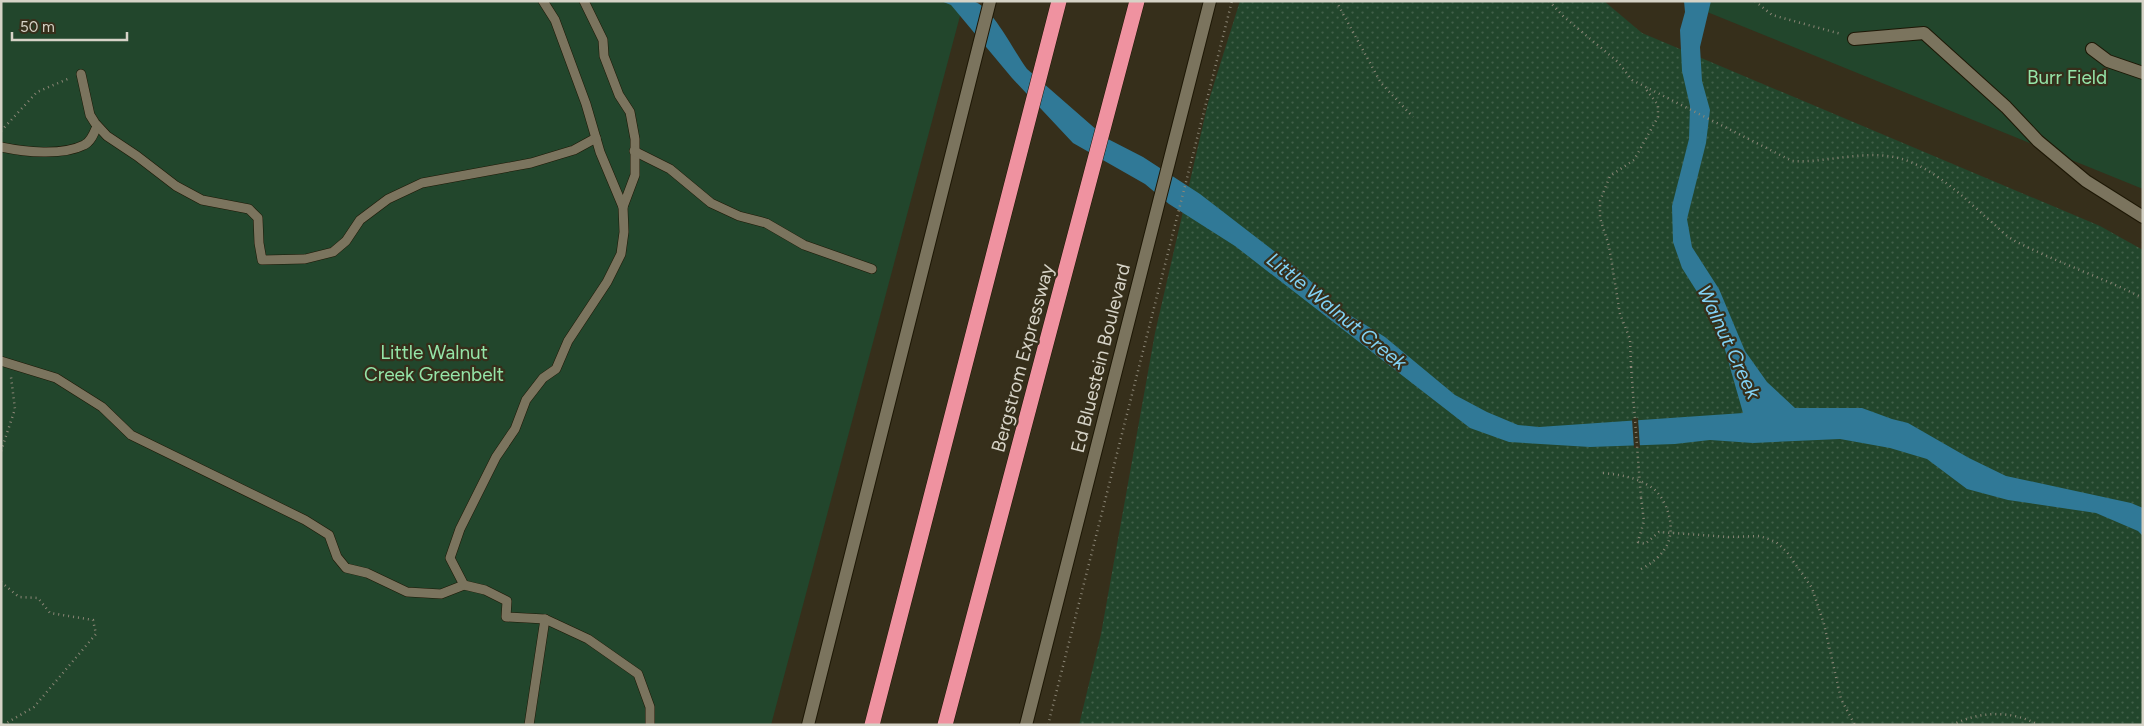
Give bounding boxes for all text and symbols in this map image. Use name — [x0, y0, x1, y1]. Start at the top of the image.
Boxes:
scale bar — [12, 10, 128, 42]
text: 50 m — [20, 18, 55, 36]
park label: Burr Field — [2027, 66, 2107, 89]
water label: Little Walnut Creek — [1262, 247, 1413, 376]
street label: Bergstrom Expressway — [986, 261, 1059, 455]
street label: Ed Bluestein Boulevard — [1066, 261, 1135, 455]
water label: Walnut Creek — [1692, 281, 1766, 404]
park label: Little Walnut Creek Greenbelt — [364, 341, 504, 386]

